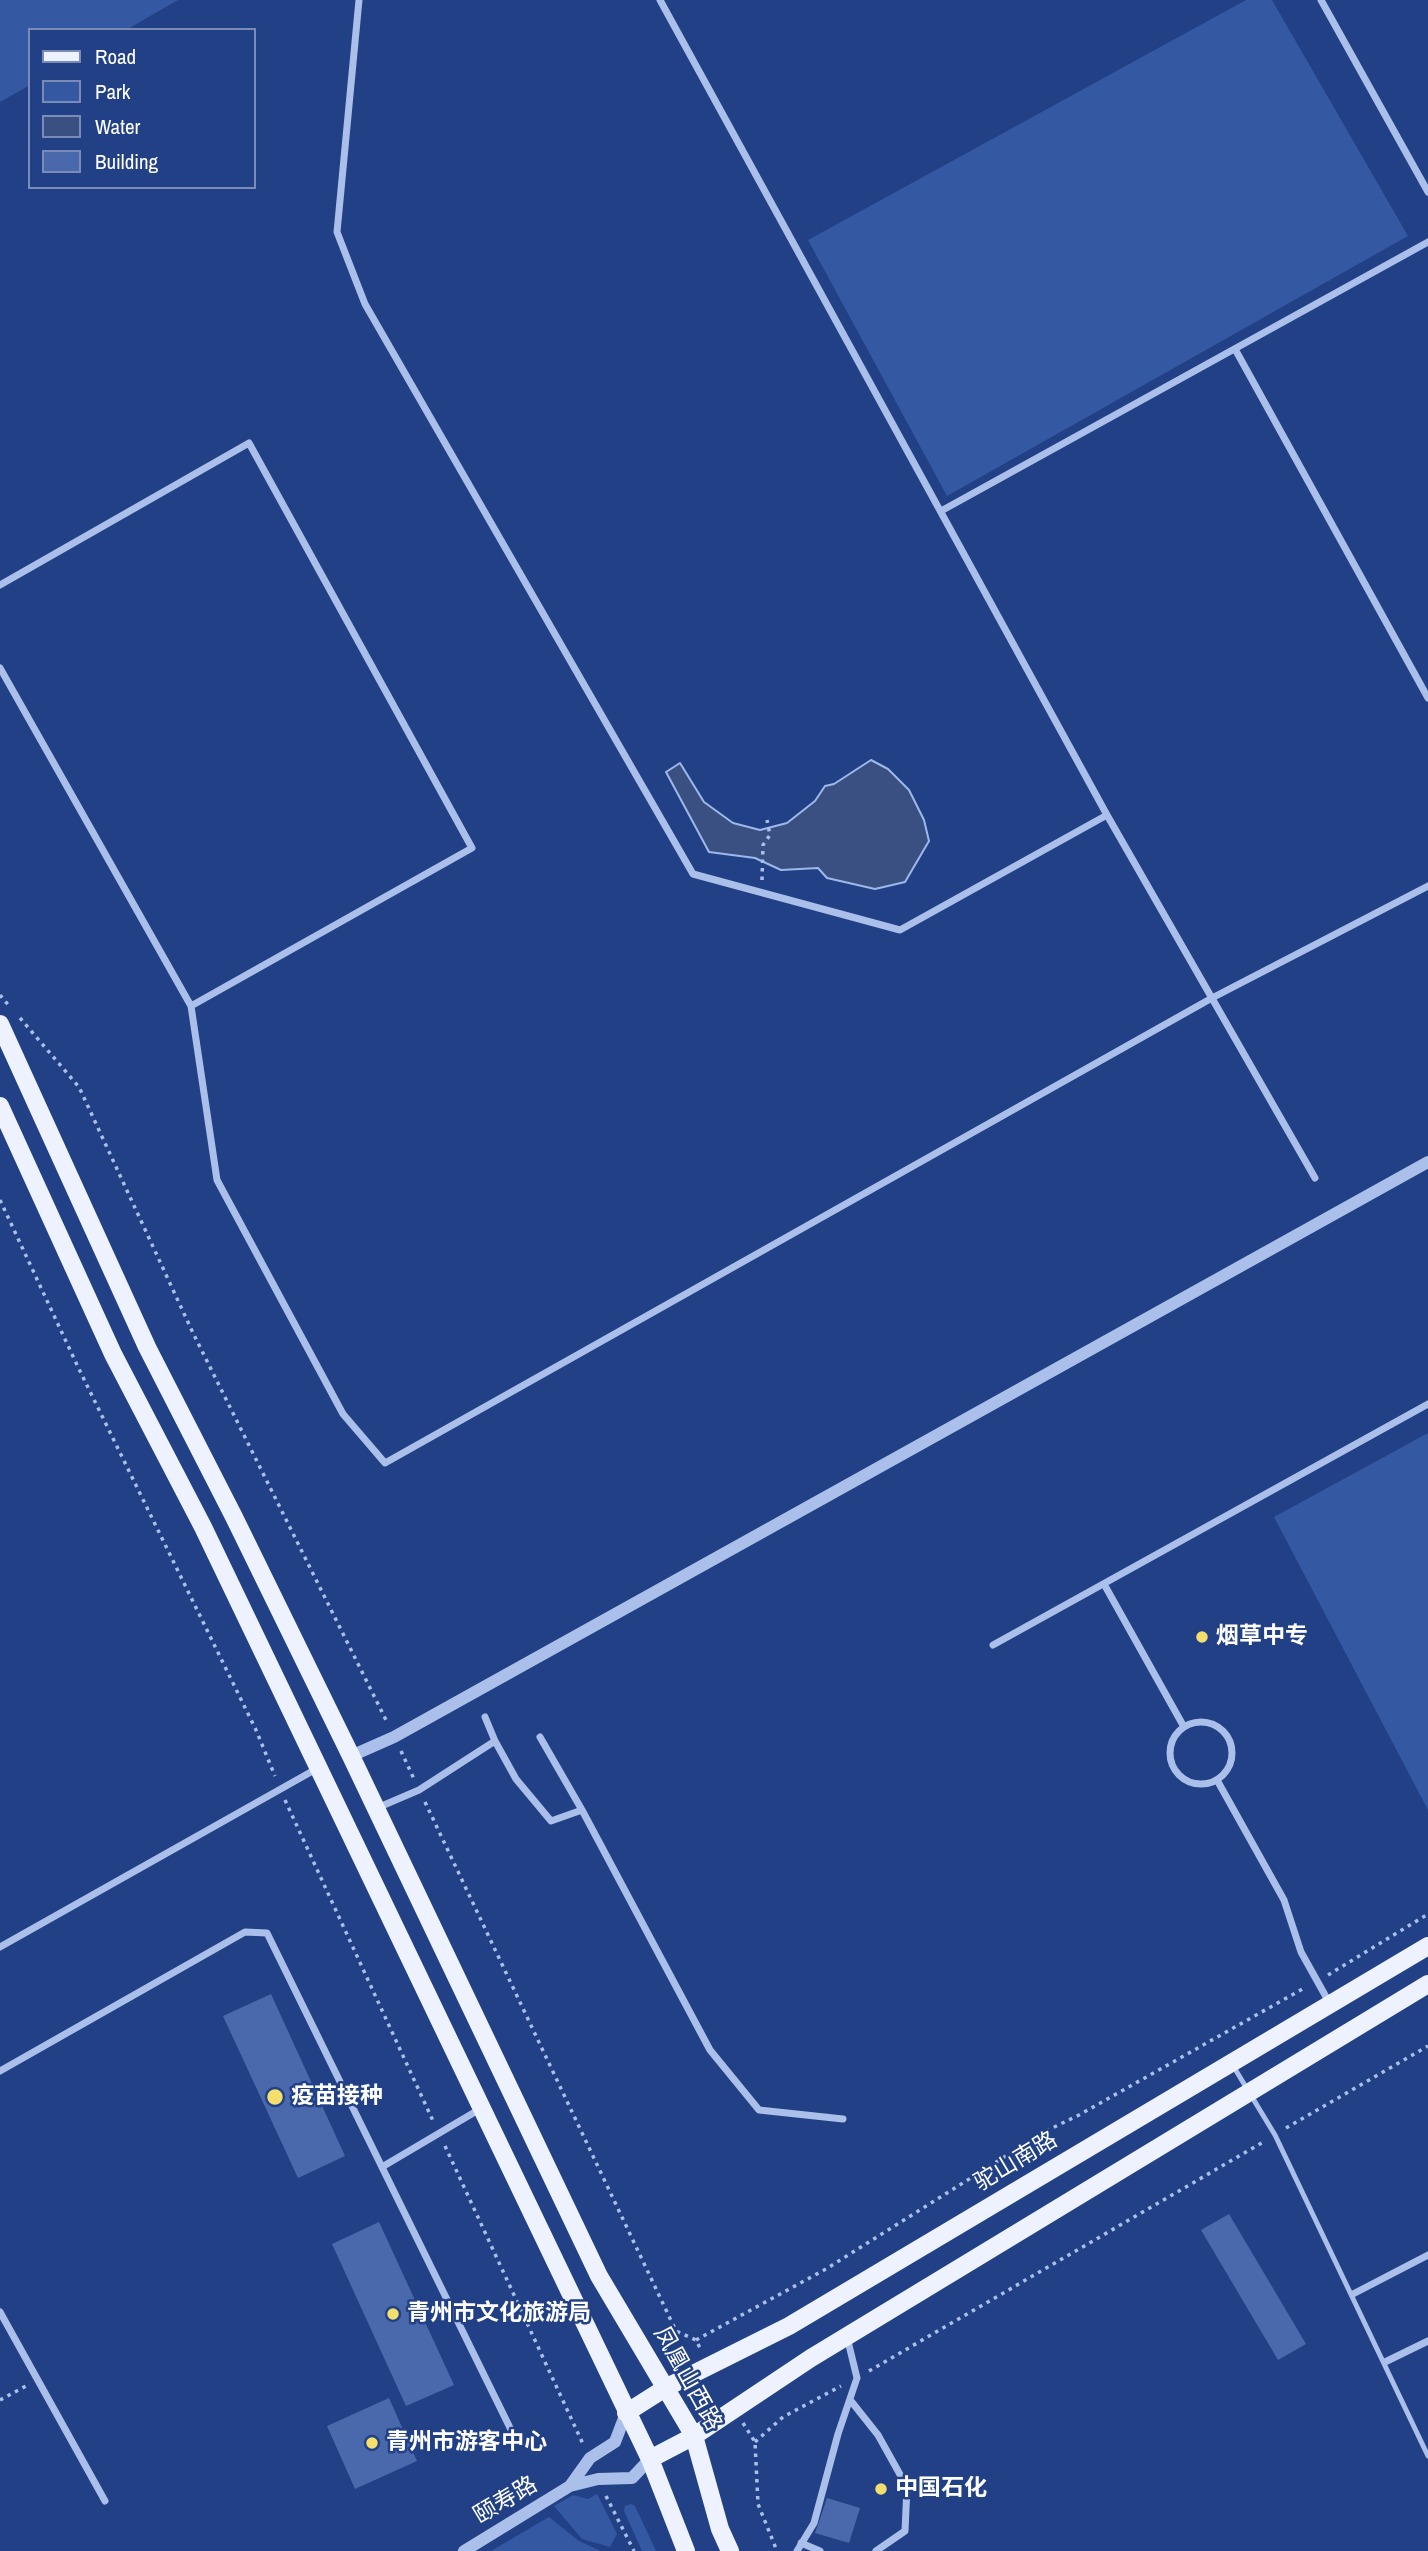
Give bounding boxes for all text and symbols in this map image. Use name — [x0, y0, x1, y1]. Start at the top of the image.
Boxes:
legend — [28, 28, 256, 189]
text: Road — [95, 42, 136, 71]
text: Park — [95, 77, 130, 106]
text: Water — [95, 112, 140, 141]
text: Building — [95, 147, 158, 176]
place label: 烟草中专 — [1216, 1623, 1308, 1651]
marker: 烟草中专 — [1194, 1629, 1210, 1645]
place label: 疫苗接种 — [291, 2083, 383, 2111]
marker: 疫苗接种 — [265, 2087, 285, 2107]
street label: 驼山南路 — [969, 2126, 1063, 2198]
place label: 青州市文化旅游局 — [407, 2300, 591, 2328]
marker: 青州市文化旅游局 — [385, 2306, 401, 2322]
street label: 凤凰山西路 — [647, 2322, 727, 2436]
place label: 青州市游客中心 — [386, 2429, 547, 2457]
marker: 青州市游客中心 — [364, 2435, 380, 2451]
street label: 颐寿路 — [469, 2471, 543, 2531]
place label: 中国石化 — [895, 2475, 987, 2503]
marker: 中国石化 — [873, 2481, 889, 2497]

